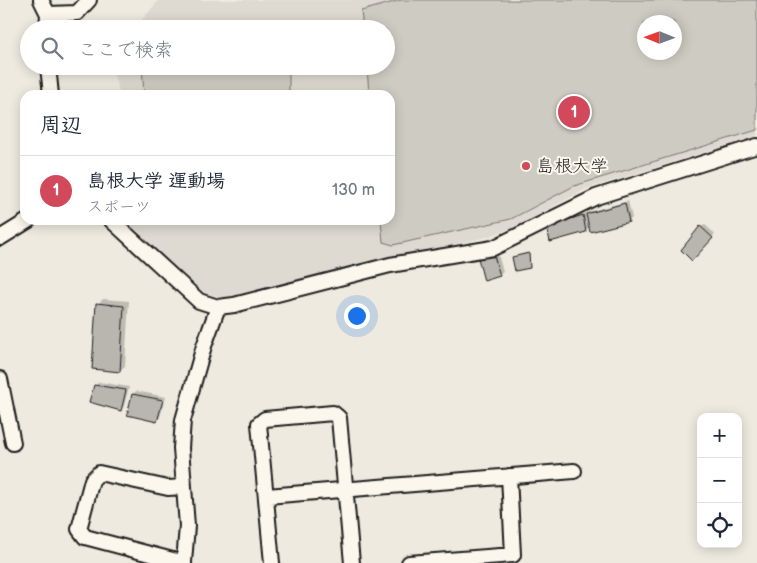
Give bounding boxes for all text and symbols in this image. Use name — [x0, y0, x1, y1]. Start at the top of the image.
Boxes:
north arrow — [637, 15, 682, 60]
search box — [20, 20, 395, 75]
icon: search — [38, 34, 66, 62]
text: ここで検索 — [78, 39, 173, 62]
pin: 1 — [558, 93, 590, 131]
text: 周辺 — [40, 113, 82, 138]
place label: 島根大学 — [536, 156, 608, 177]
marker: 島根大学 — [520, 160, 532, 172]
text: 島根大学 運動場 — [87, 170, 225, 193]
text: 1 — [53, 181, 59, 200]
text: 130 m — [332, 181, 375, 200]
text: スポーツ — [87, 198, 151, 217]
your location — [344, 303, 370, 329]
map controls — [697, 413, 742, 548]
button: + — [697, 413, 742, 458]
button: − — [697, 458, 742, 503]
button: locate — [697, 503, 742, 548]

